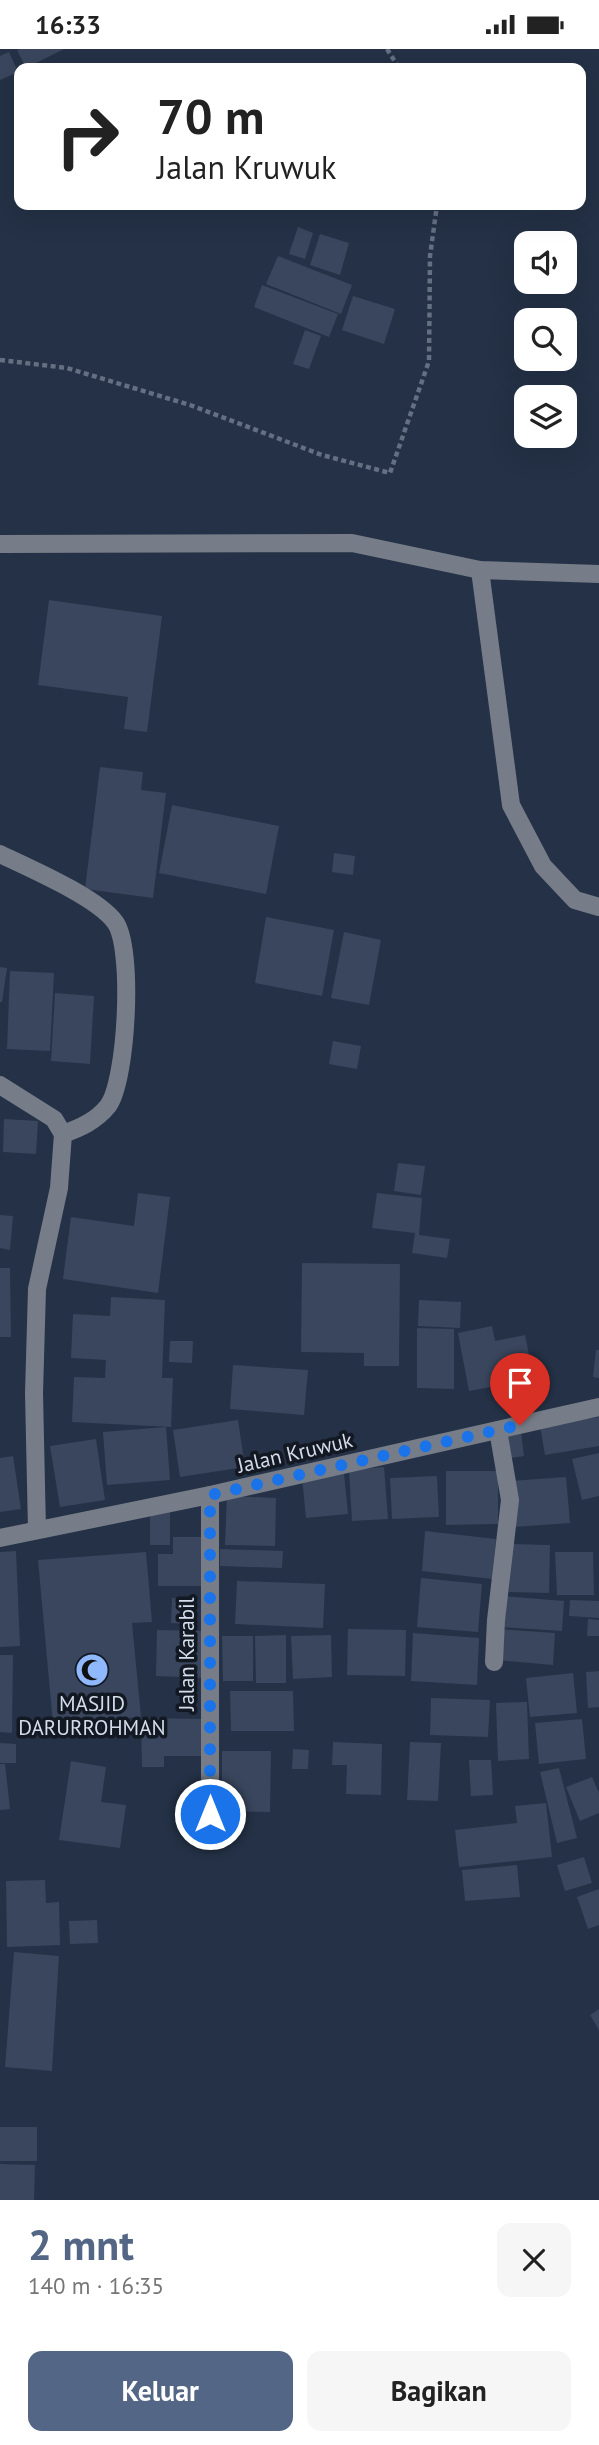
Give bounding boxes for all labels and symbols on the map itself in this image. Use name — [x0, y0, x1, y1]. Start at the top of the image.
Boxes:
pin — [490, 1353, 550, 1425]
street label: Jalan Kruwuk — [234, 1426, 355, 1479]
street label: Jalan Karabil — [173, 1597, 200, 1712]
mosque icon: MASJID DARURROHMAN — [73, 1651, 111, 1689]
place label: MASJID DARURROHMAN — [18, 1690, 166, 1741]
position arrow — [173, 1777, 247, 1851]

